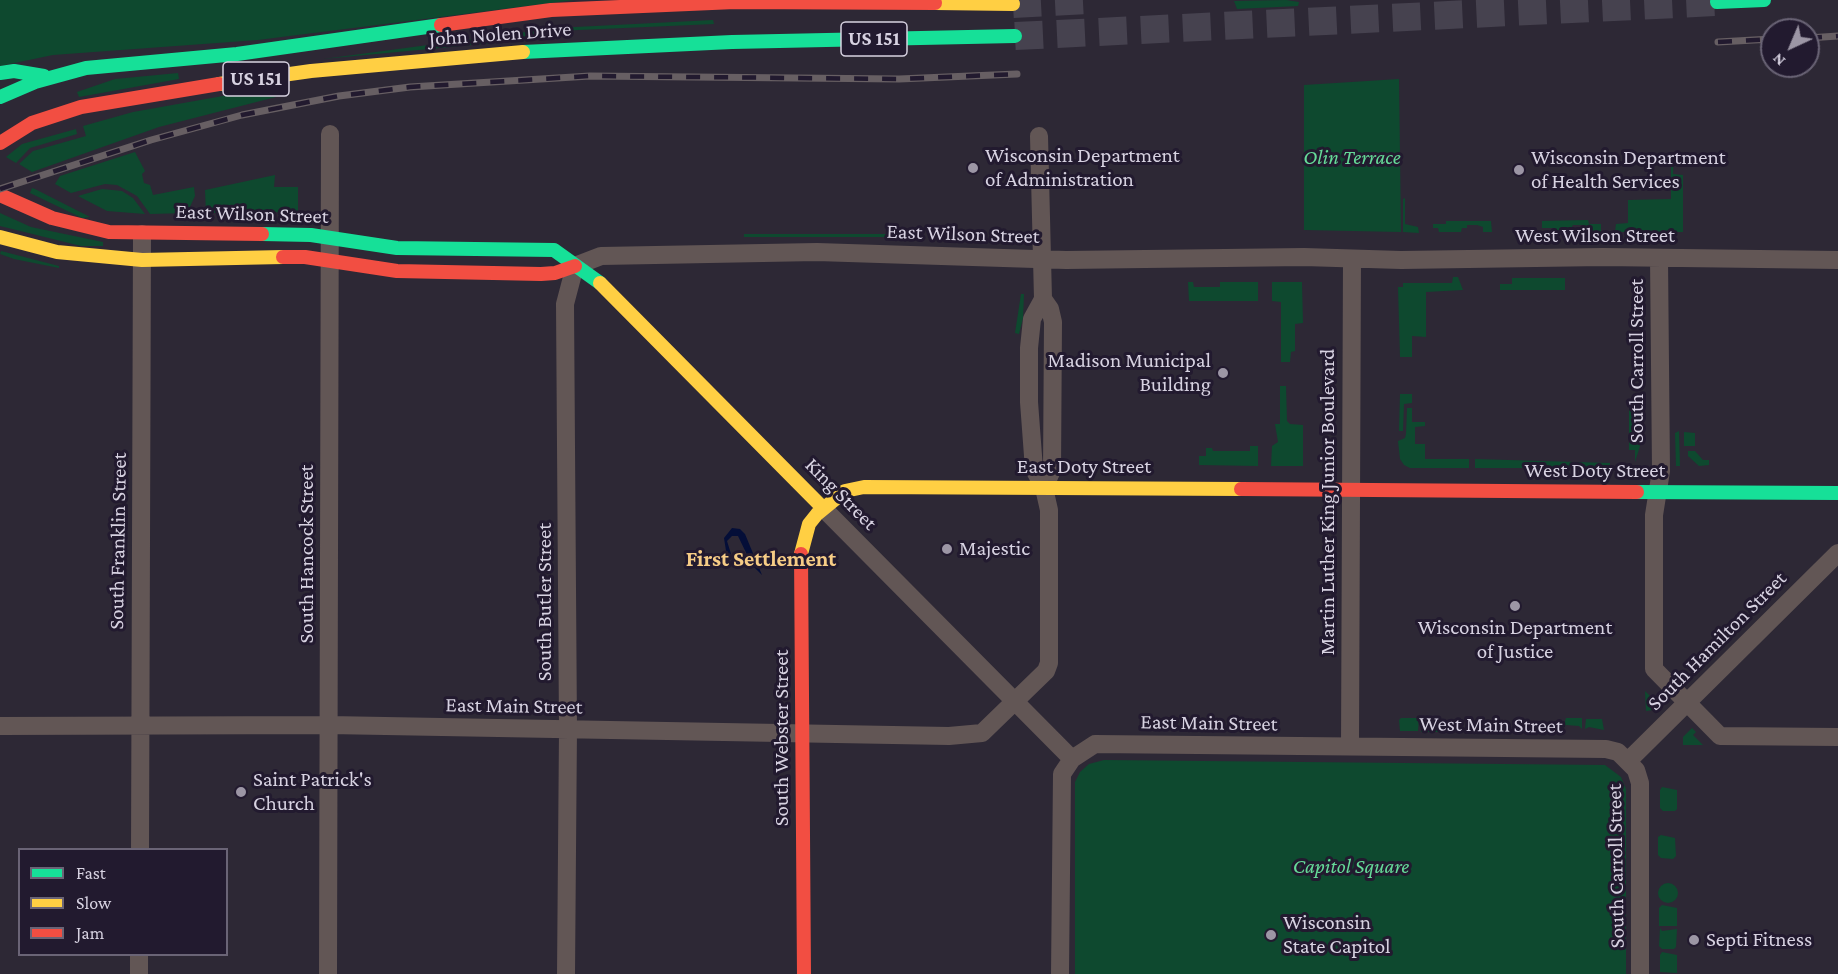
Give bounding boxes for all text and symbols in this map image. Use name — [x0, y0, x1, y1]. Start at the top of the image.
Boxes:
street label: John Nolen Drive — [428, 16, 572, 52]
north arrow — [1760, 18, 1820, 78]
road number: US 151 — [841, 22, 907, 56]
text: N — [1769, 50, 1788, 70]
road number: US 151 — [223, 62, 289, 96]
place label: Wisconsin Department of Administration — [985, 143, 1180, 193]
park label: Olin Terrace — [1303, 145, 1401, 171]
place label: Wisconsin Department of Health Services — [1531, 145, 1726, 195]
marker: Wisconsin Department of Administration — [966, 161, 980, 175]
marker: Wisconsin Department of Health Services — [1512, 163, 1526, 177]
street label: East Wilson Street — [175, 199, 329, 229]
street label: East Wilson Street — [886, 219, 1040, 249]
street label: West Wilson Street — [1515, 223, 1675, 249]
street label: South Carroll Street — [1624, 279, 1650, 443]
place label: Madison Municipal Building — [1048, 348, 1211, 398]
street label: Martin Luther King Junior Boulevard — [1315, 349, 1341, 655]
marker: Madison Municipal Building — [1216, 366, 1230, 380]
street label: South Franklin Street — [104, 452, 132, 630]
street label: King Street — [800, 453, 882, 535]
street label: East Doty Street — [1017, 454, 1151, 480]
street label: West Doty Street — [1525, 458, 1665, 484]
street label: South Hancock Street — [294, 464, 320, 644]
street label: South Butler Street — [532, 523, 558, 681]
place label: Majestic — [959, 536, 1030, 562]
marker: Majestic — [940, 542, 954, 556]
district label: First Settlement — [686, 546, 836, 572]
street label: South Hamilton Street — [1642, 566, 1792, 716]
marker: Wisconsin Department of Justice — [1508, 599, 1522, 613]
place label: Wisconsin Department of Justice — [1418, 615, 1612, 665]
street label: South Webster Street — [769, 650, 795, 826]
street label: East Main Street — [445, 692, 583, 720]
street label: East Main Street — [1140, 709, 1278, 737]
street label: West Main Street — [1419, 711, 1563, 739]
place label: Saint Patrick's Church — [253, 767, 372, 817]
street label: South Carroll Street — [1602, 783, 1630, 949]
marker: Saint Patrick's Church — [234, 785, 248, 799]
legend — [18, 848, 228, 956]
park label: Capitol Square — [1293, 854, 1409, 880]
text: Fast — [76, 863, 106, 883]
text: Slow — [76, 893, 111, 913]
place label: Wisconsin State Capitol — [1283, 910, 1391, 960]
text: Jam — [76, 923, 104, 943]
place label: Septi Fitness — [1706, 927, 1812, 953]
marker: Wisconsin State Capitol — [1264, 928, 1278, 942]
marker: Septi Fitness — [1687, 933, 1701, 947]

